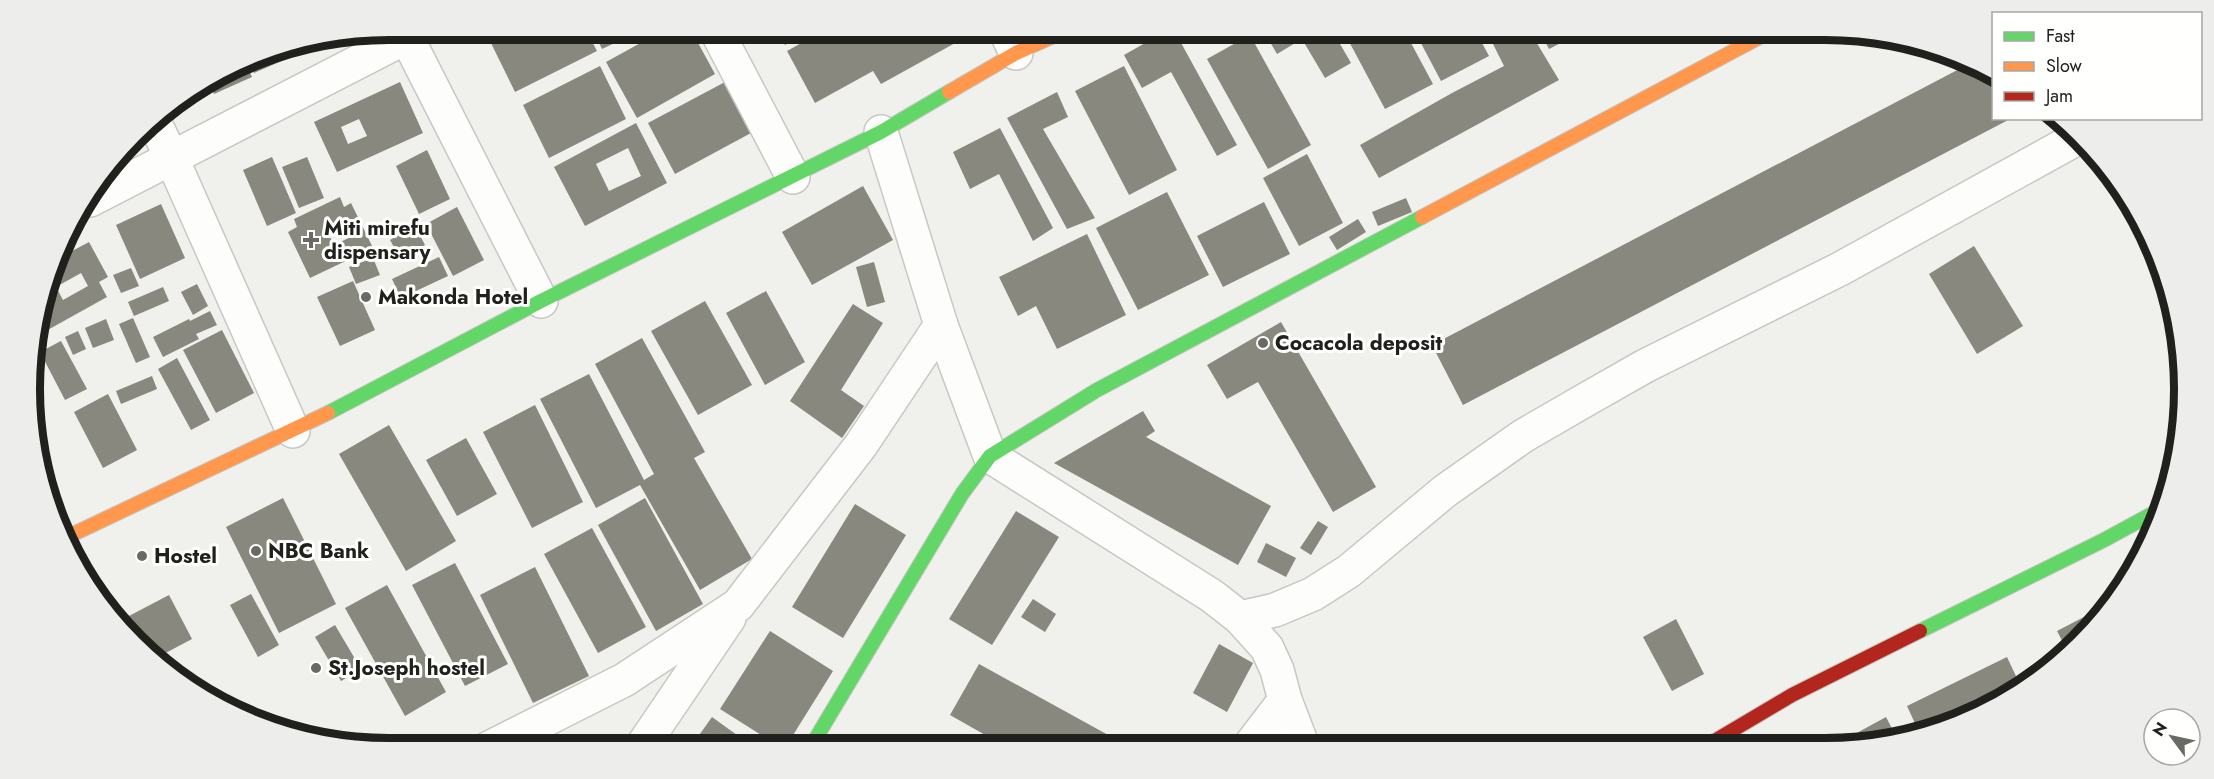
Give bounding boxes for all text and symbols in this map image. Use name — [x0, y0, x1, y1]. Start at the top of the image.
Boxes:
legend — [1992, 12, 2202, 120]
text: Fast — [2046, 23, 2075, 49]
text: Slow — [2046, 53, 2083, 79]
text: Jam — [2044, 83, 2073, 109]
place label: Miti mirefu dispensary — [324, 213, 432, 267]
marker: Miti mirefu dispensary — [302, 231, 320, 249]
place label: Makonda Hotel — [378, 282, 528, 312]
marker: Makonda Hotel — [359, 290, 373, 304]
place label: Cocacola deposit — [1275, 328, 1443, 358]
marker: Cocacola deposit — [1256, 336, 1270, 350]
place label: NBC Bank — [268, 536, 369, 566]
place label: Hostel — [154, 541, 217, 571]
marker: NBC Bank — [249, 544, 263, 558]
marker: Hostel — [135, 549, 149, 563]
place label: St.Joseph hostel — [328, 653, 485, 683]
marker: St.Joseph hostel — [309, 661, 323, 675]
north arrow — [2142, 707, 2202, 767]
text: N — [2147, 718, 2173, 741]

